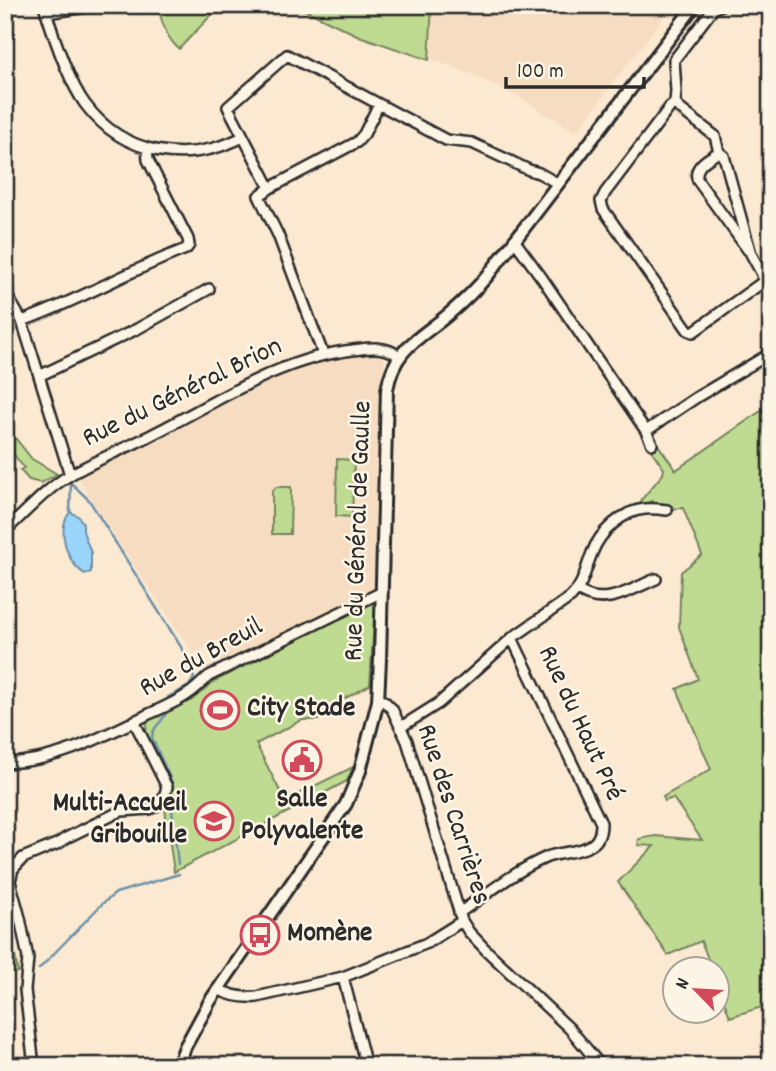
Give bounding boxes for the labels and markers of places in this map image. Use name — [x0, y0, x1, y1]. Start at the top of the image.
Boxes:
sports icon: City Stade — [199, 689, 241, 731]
place label: City Stade — [247, 690, 355, 730]
public building icon: Salle Polyvalente — [281, 739, 323, 781]
place label: Salle Polyvalente — [241, 781, 363, 853]
place label: Multi-Accueil Gribouille — [53, 785, 187, 857]
school or university icon: Multi-Accueil Gribouille — [193, 800, 235, 842]
bus stop icon: Momène — [239, 914, 281, 956]
place label: Momène — [287, 915, 372, 955]

